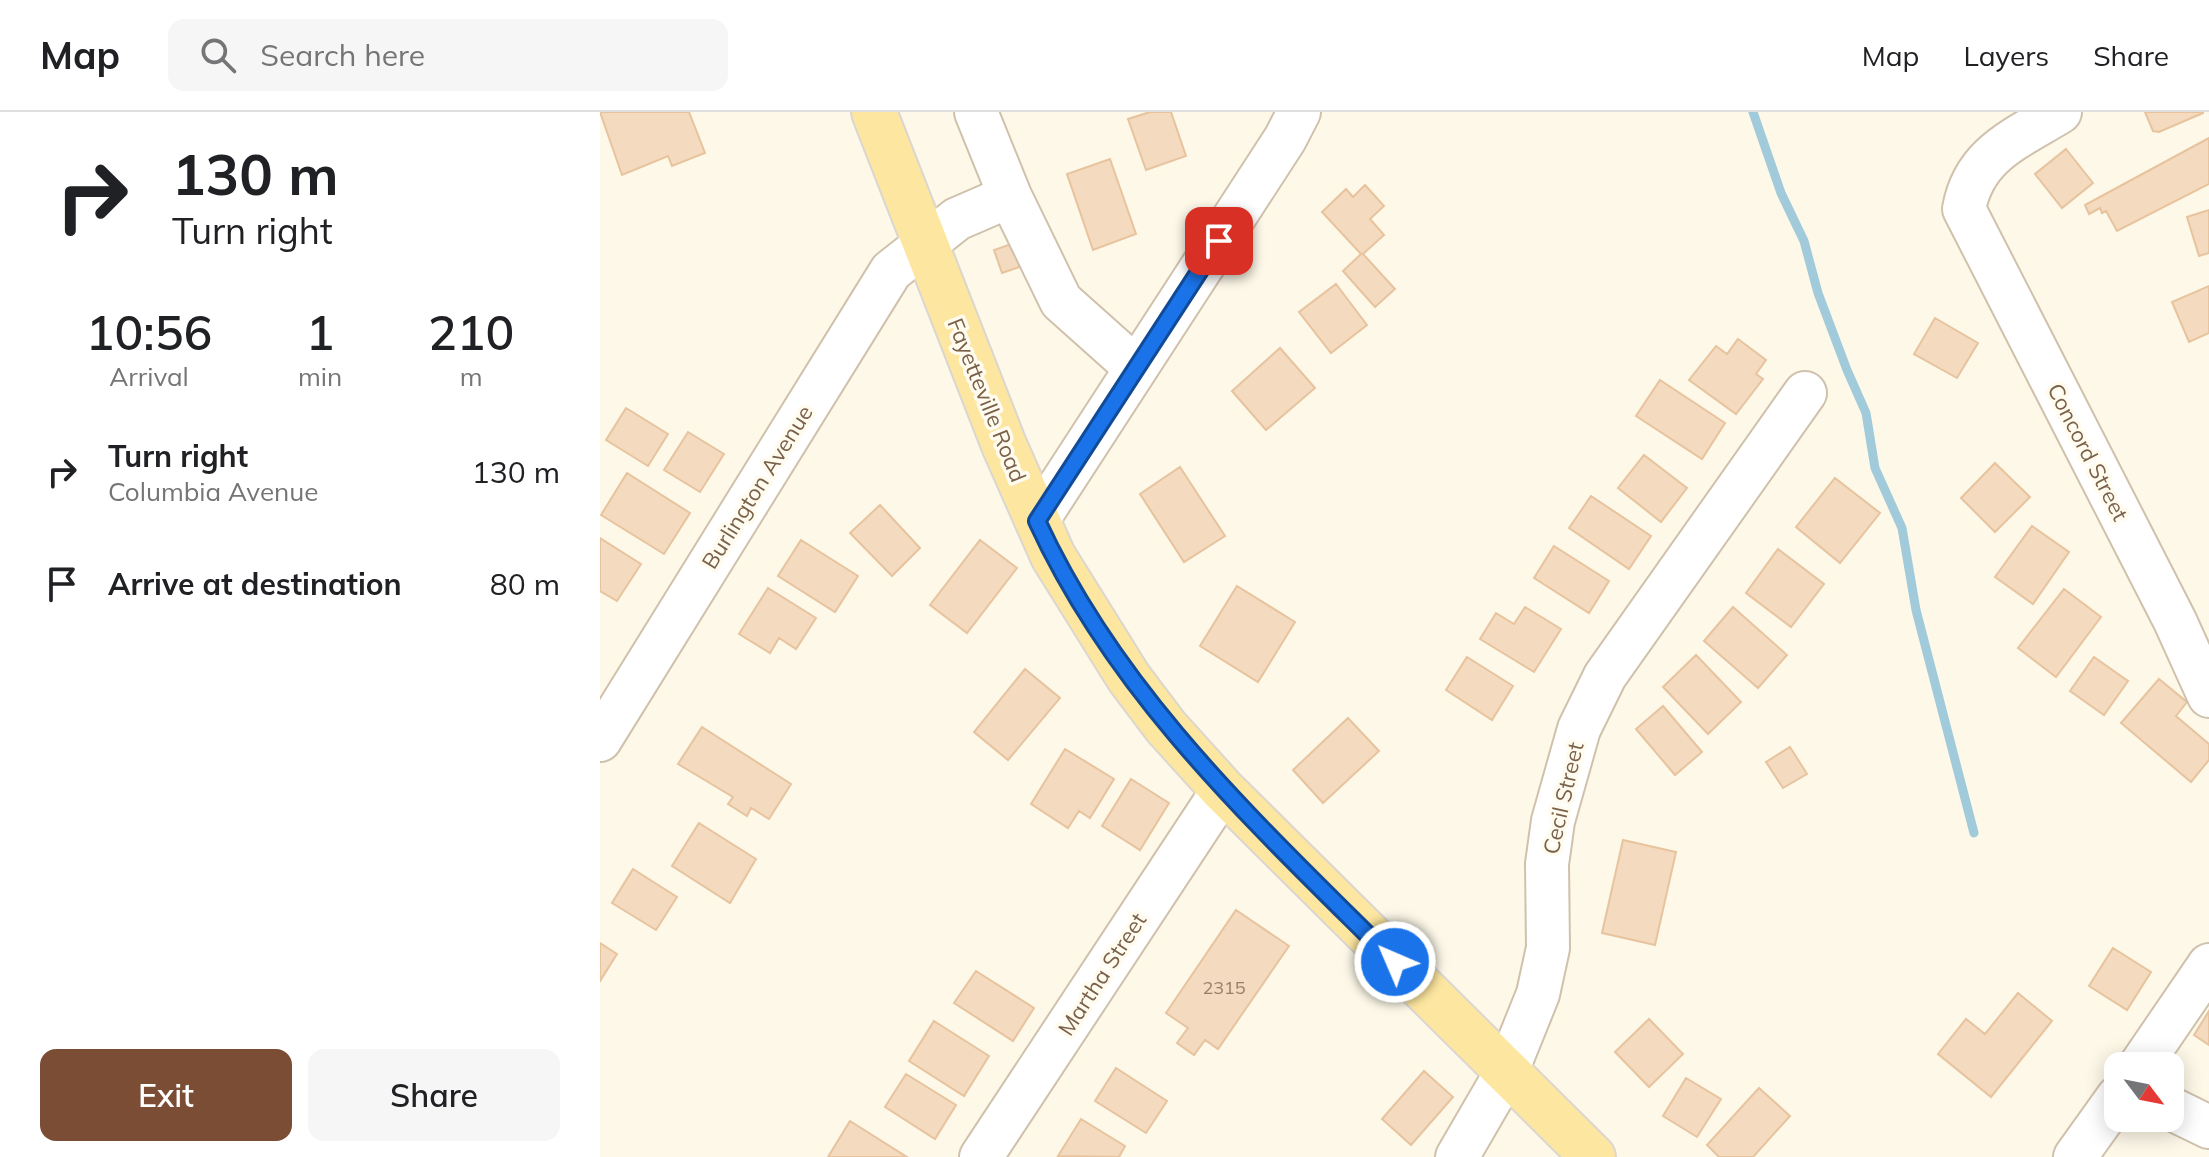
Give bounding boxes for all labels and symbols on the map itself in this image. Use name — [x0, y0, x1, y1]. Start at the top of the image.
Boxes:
pin — [1185, 207, 1253, 275]
street label: Fayetteville Road — [941, 314, 1033, 486]
street label: Concord Street — [2041, 379, 2135, 526]
street label: Burlington Avenue — [695, 400, 819, 574]
street label: Cecil Street — [1537, 739, 1590, 857]
street label: Martha Street — [1052, 907, 1152, 1041]
position arrow — [1353, 920, 1437, 1004]
house number: 2315 — [1202, 976, 1246, 999]
north arrow — [2104, 1052, 2184, 1132]

